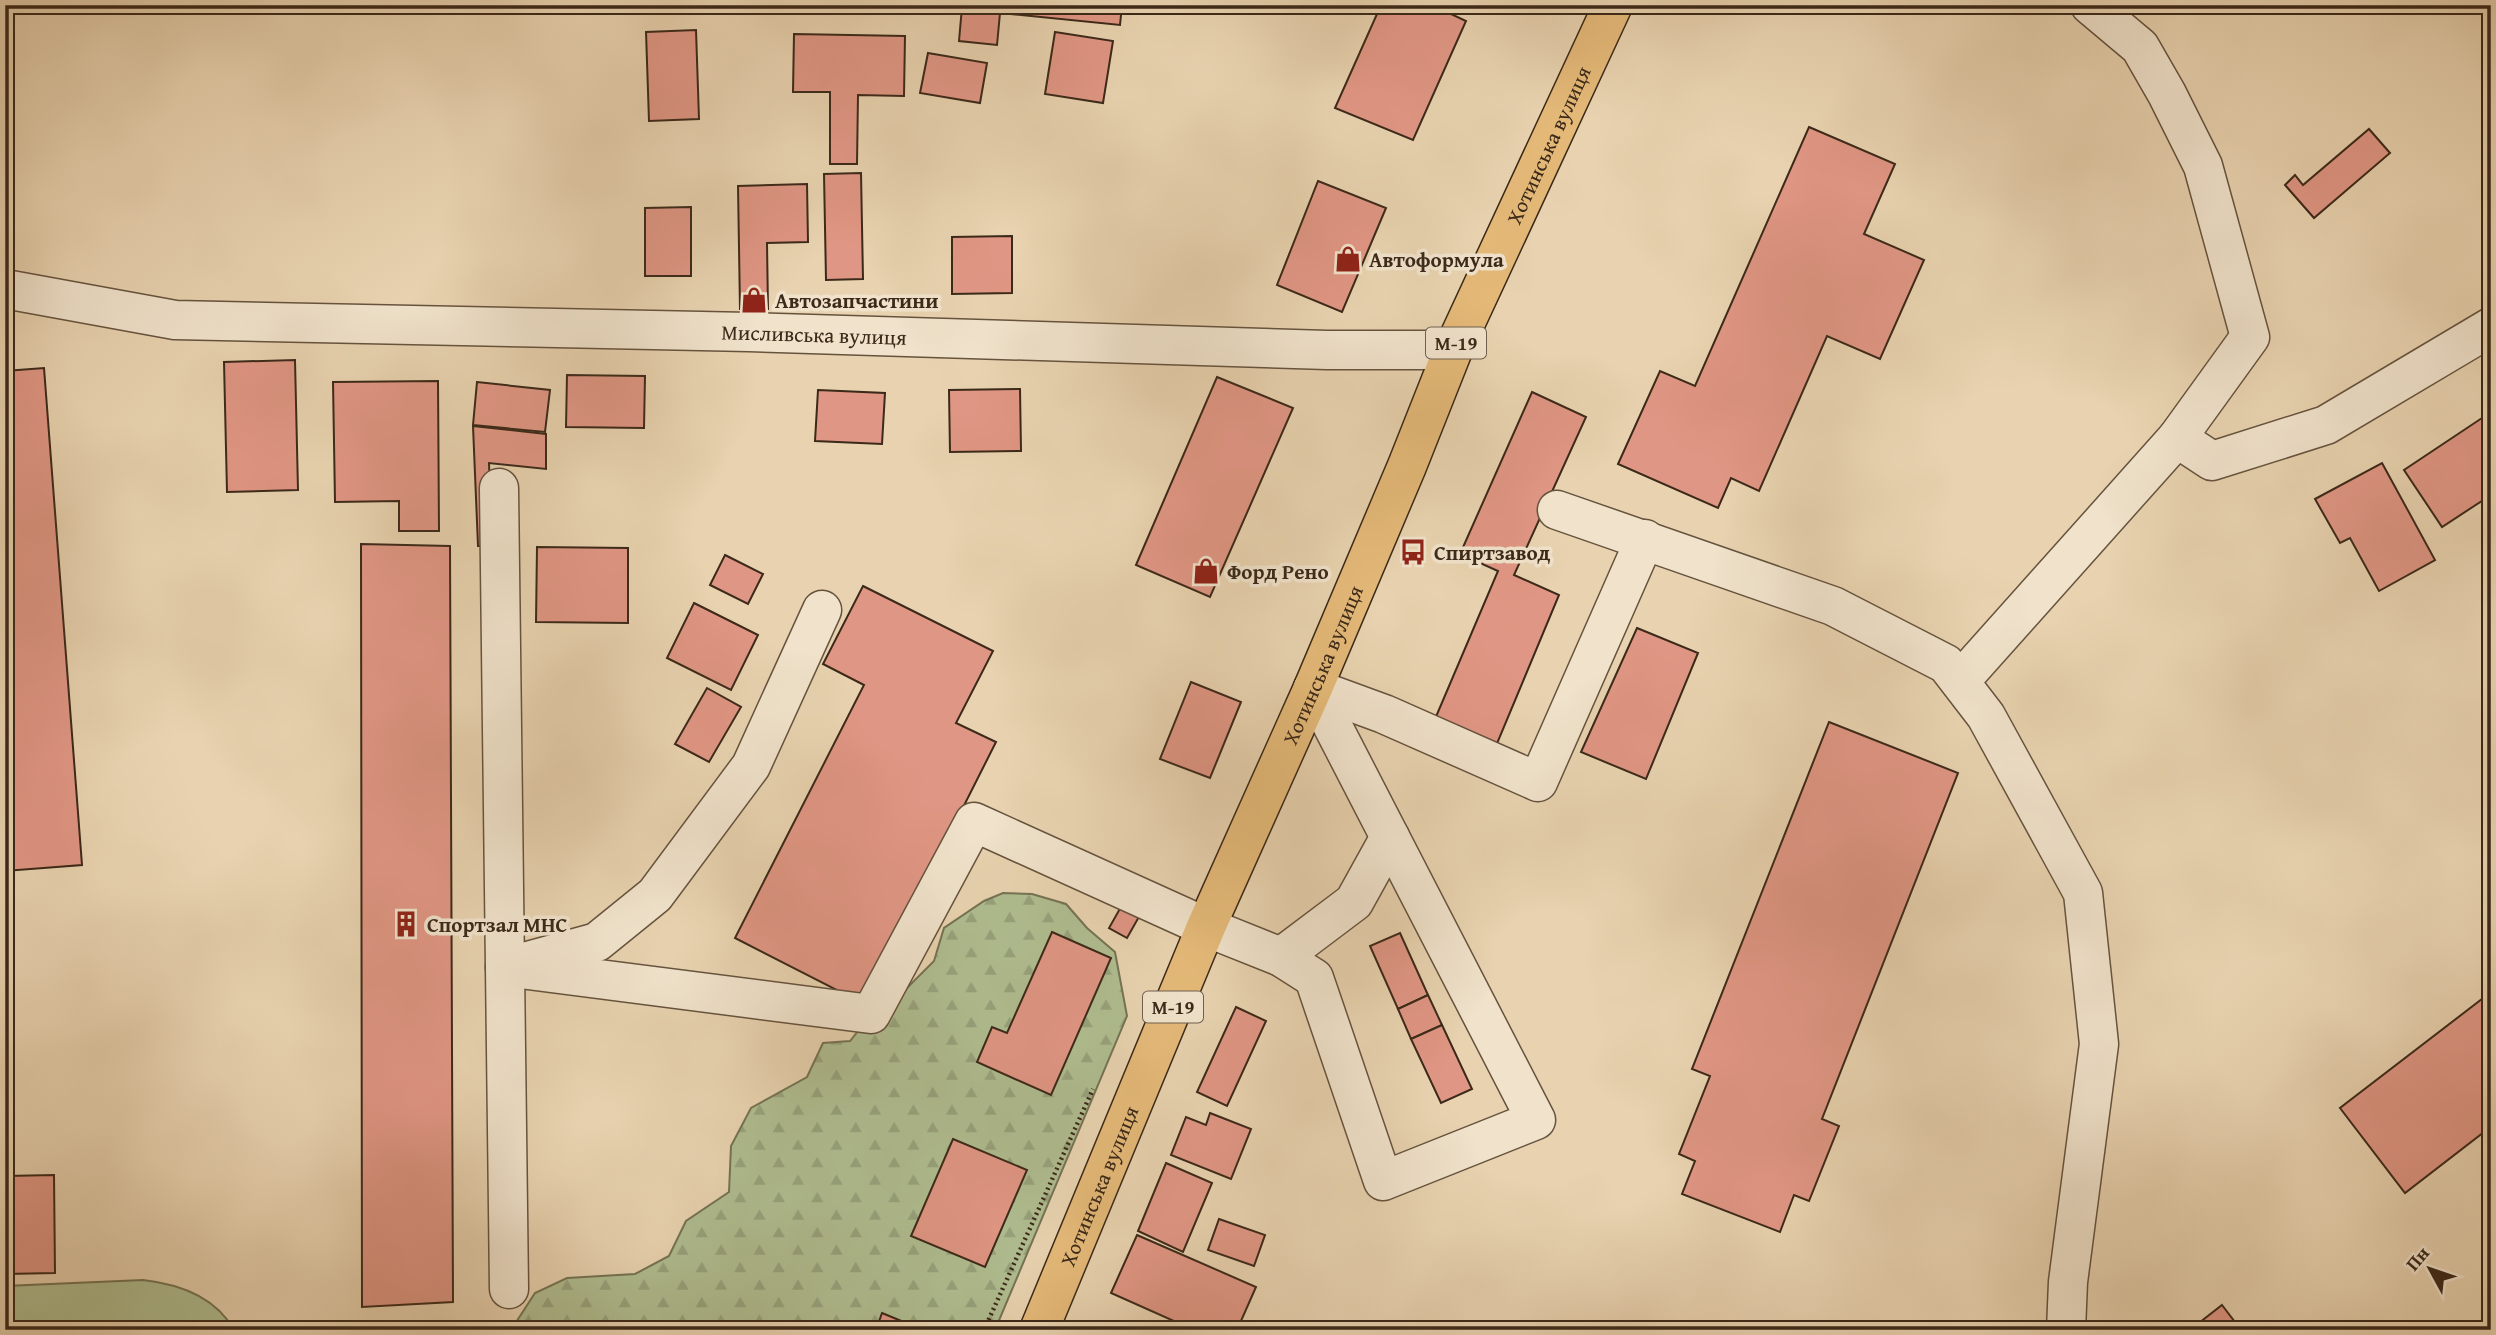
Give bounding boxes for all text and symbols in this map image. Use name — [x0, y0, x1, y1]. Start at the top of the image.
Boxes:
street label: Хотинська вулиця — [1498, 60, 1598, 229]
shop icon: Автоформула — [1333, 244, 1363, 274]
place label: Автоформула — [1369, 244, 1504, 275]
shop icon: Автозапчастини — [739, 285, 769, 315]
place label: Автозапчастини — [775, 285, 938, 316]
street label: Мисливська вулиця — [721, 316, 907, 352]
road number: М-19 — [1426, 328, 1486, 358]
bus stop icon: Спиртзавод — [1398, 537, 1428, 567]
place label: Спиртзавод — [1434, 537, 1551, 568]
shop icon: Форд Рено — [1191, 556, 1221, 586]
place label: Форд Рено — [1227, 556, 1329, 587]
street label: Хотинська вулиця — [1274, 580, 1370, 750]
building icon: Спортзал МНС — [391, 909, 421, 939]
place label: Спортзал МНС — [427, 909, 568, 940]
road number: М-19 — [1143, 992, 1203, 1023]
street label: Хотинська вулиця — [1052, 1101, 1146, 1271]
north arrow — [2394, 1234, 2464, 1304]
text: Пн — [2398, 1239, 2436, 1276]

